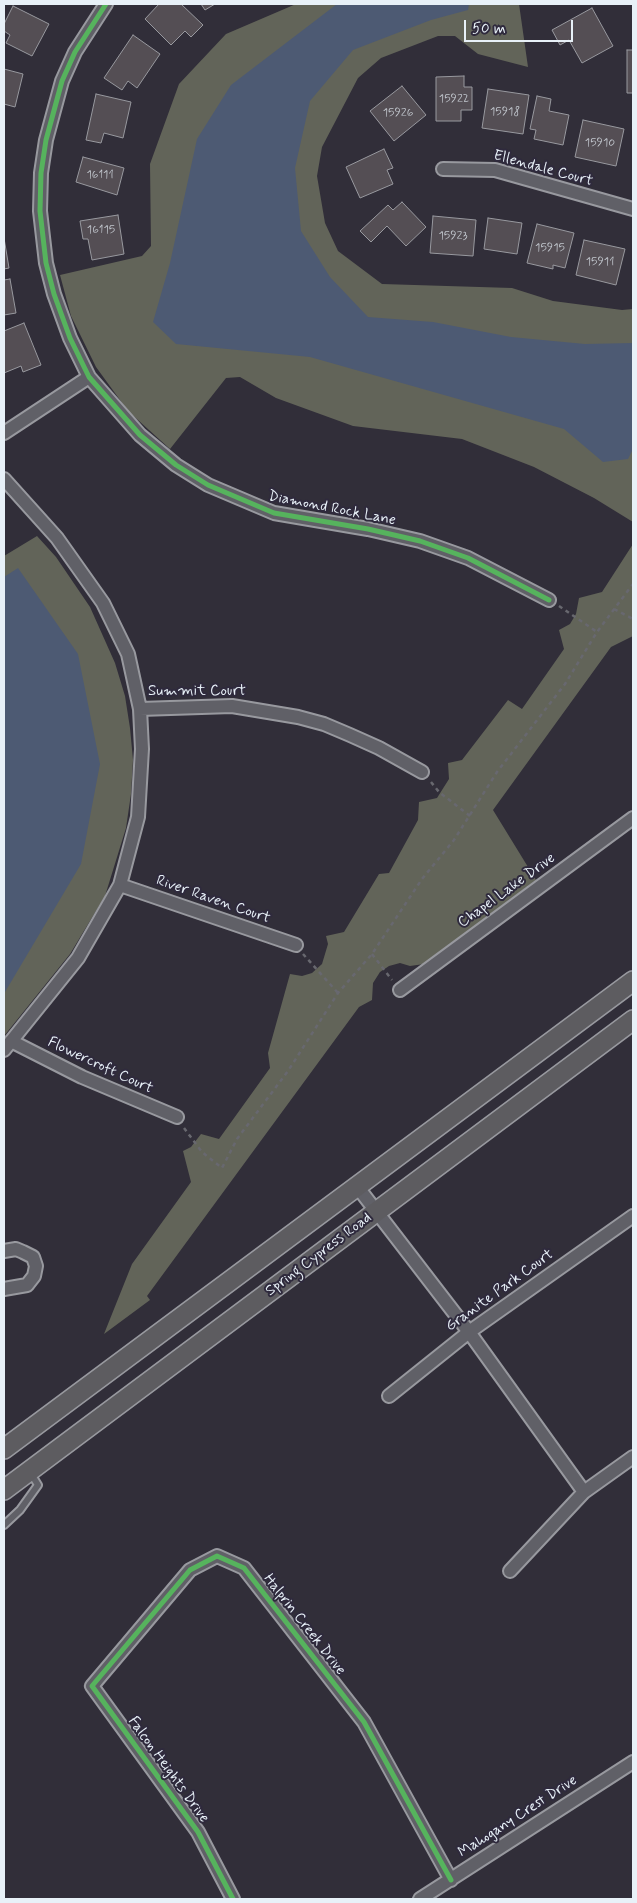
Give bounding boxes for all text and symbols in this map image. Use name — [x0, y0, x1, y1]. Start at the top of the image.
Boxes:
scale bar — [467, 10, 576, 42]
text: 50 m — [472, 19, 506, 39]
house number: 15922 — [439, 92, 469, 106]
house number: 15918 — [490, 105, 520, 119]
house number: 15926 — [383, 106, 413, 120]
house number: 15910 — [585, 136, 615, 150]
street label: Ellendale Court — [491, 147, 595, 191]
house number: 16111 — [86, 168, 114, 182]
house number: 16115 — [87, 223, 115, 237]
house number: 15923 — [438, 229, 468, 243]
house number: 15915 — [535, 241, 565, 255]
house number: 15911 — [586, 255, 614, 269]
street label: Diamond Rock Lane — [267, 488, 397, 530]
street label: Summit Court — [148, 683, 246, 701]
street label: Chapel Lake Drive — [455, 850, 559, 932]
street label: River Raven Court — [154, 872, 272, 928]
street label: Flowercroft Court — [45, 1034, 155, 1098]
street label: Spring Cypress Road — [262, 1209, 376, 1301]
street label: Granite Park Court — [443, 1246, 557, 1336]
street label: Halprin Creek Drive — [259, 1571, 349, 1679]
street label: Falcon Heights Drive — [123, 1713, 213, 1827]
street label: Mahogany Crest Drive — [455, 1772, 581, 1862]

